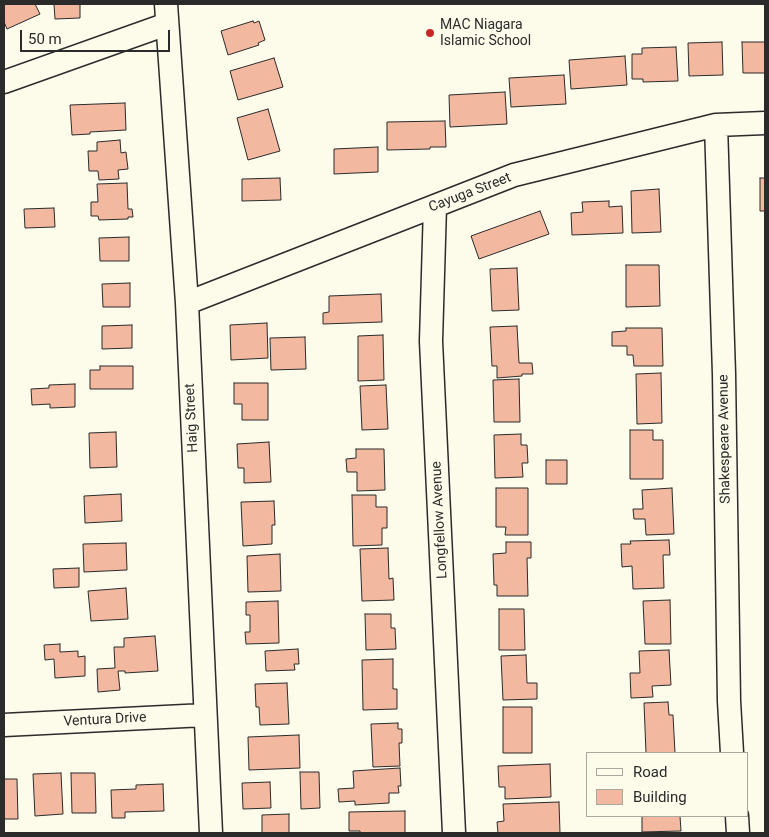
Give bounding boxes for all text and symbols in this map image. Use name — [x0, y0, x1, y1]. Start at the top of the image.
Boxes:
place label: MAC Niagara Islamic School — [440, 17, 531, 49]
scale bar — [22, 20, 172, 52]
marker: MAC Niagara Islamic School — [424, 27, 436, 39]
text: 50 m — [28, 30, 62, 48]
street label: Cayuga Street — [426, 170, 514, 216]
street label: Shakespeare Avenue — [715, 374, 735, 504]
street label: Haig Street — [182, 383, 202, 453]
street label: Longfellow Avenue — [429, 461, 451, 579]
street label: Ventura Drive — [63, 709, 147, 731]
legend — [586, 752, 749, 817]
text: Road — [633, 763, 667, 781]
text: Building — [633, 788, 687, 806]

